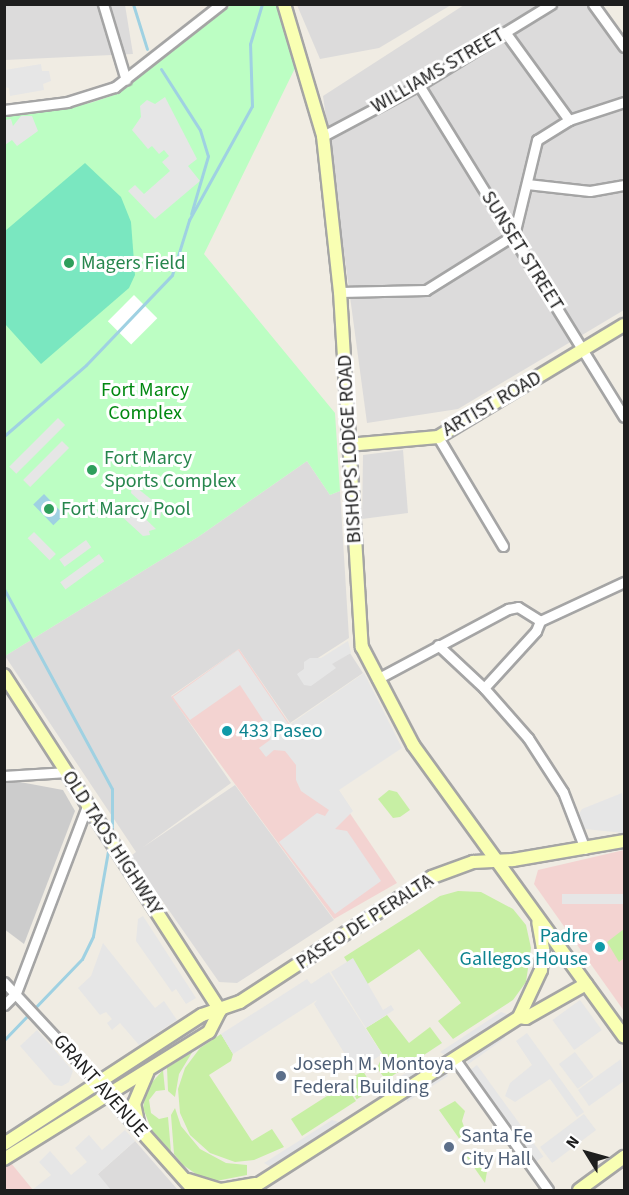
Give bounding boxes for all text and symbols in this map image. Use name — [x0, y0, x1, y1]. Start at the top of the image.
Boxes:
street label: WILLIAMS STREET — [367, 23, 509, 119]
street label: SUNSET STREET — [476, 187, 568, 315]
place label: Magers Field — [81, 251, 186, 275]
marker: Magers Field — [62, 256, 76, 270]
street label: BISHOPS LODGE ROAD — [333, 354, 367, 544]
street label: ARTIST ROAD — [438, 366, 546, 442]
park label: Fort Marcy Complex — [101, 379, 189, 426]
place label: Fort Marcy Sports Complex — [104, 446, 236, 493]
marker: Fort Marcy Sports Complex — [85, 463, 99, 477]
place label: Fort Marcy Pool — [61, 497, 191, 521]
marker: Fort Marcy Pool — [42, 502, 56, 516]
place label: 433 Paseo — [239, 719, 323, 743]
marker: 433 Paseo — [220, 724, 234, 738]
street label: OLD TAOS HIGHWAY — [56, 766, 168, 920]
street label: PASEO DE PERALTA — [292, 869, 438, 975]
place label: Padre Gallegos House — [460, 924, 588, 971]
marker: Padre Gallegos House — [593, 940, 607, 954]
street label: GRANT AVENUE — [48, 1030, 152, 1142]
place label: Joseph M. Montoya Federal Building — [293, 1052, 454, 1099]
marker: Joseph M. Montoya Federal Building — [274, 1069, 288, 1083]
north arrow — [557, 1123, 617, 1183]
place label: Santa Fe City Hall — [461, 1124, 533, 1171]
text: N — [561, 1131, 585, 1153]
marker: Santa Fe City Hall — [442, 1140, 456, 1154]

